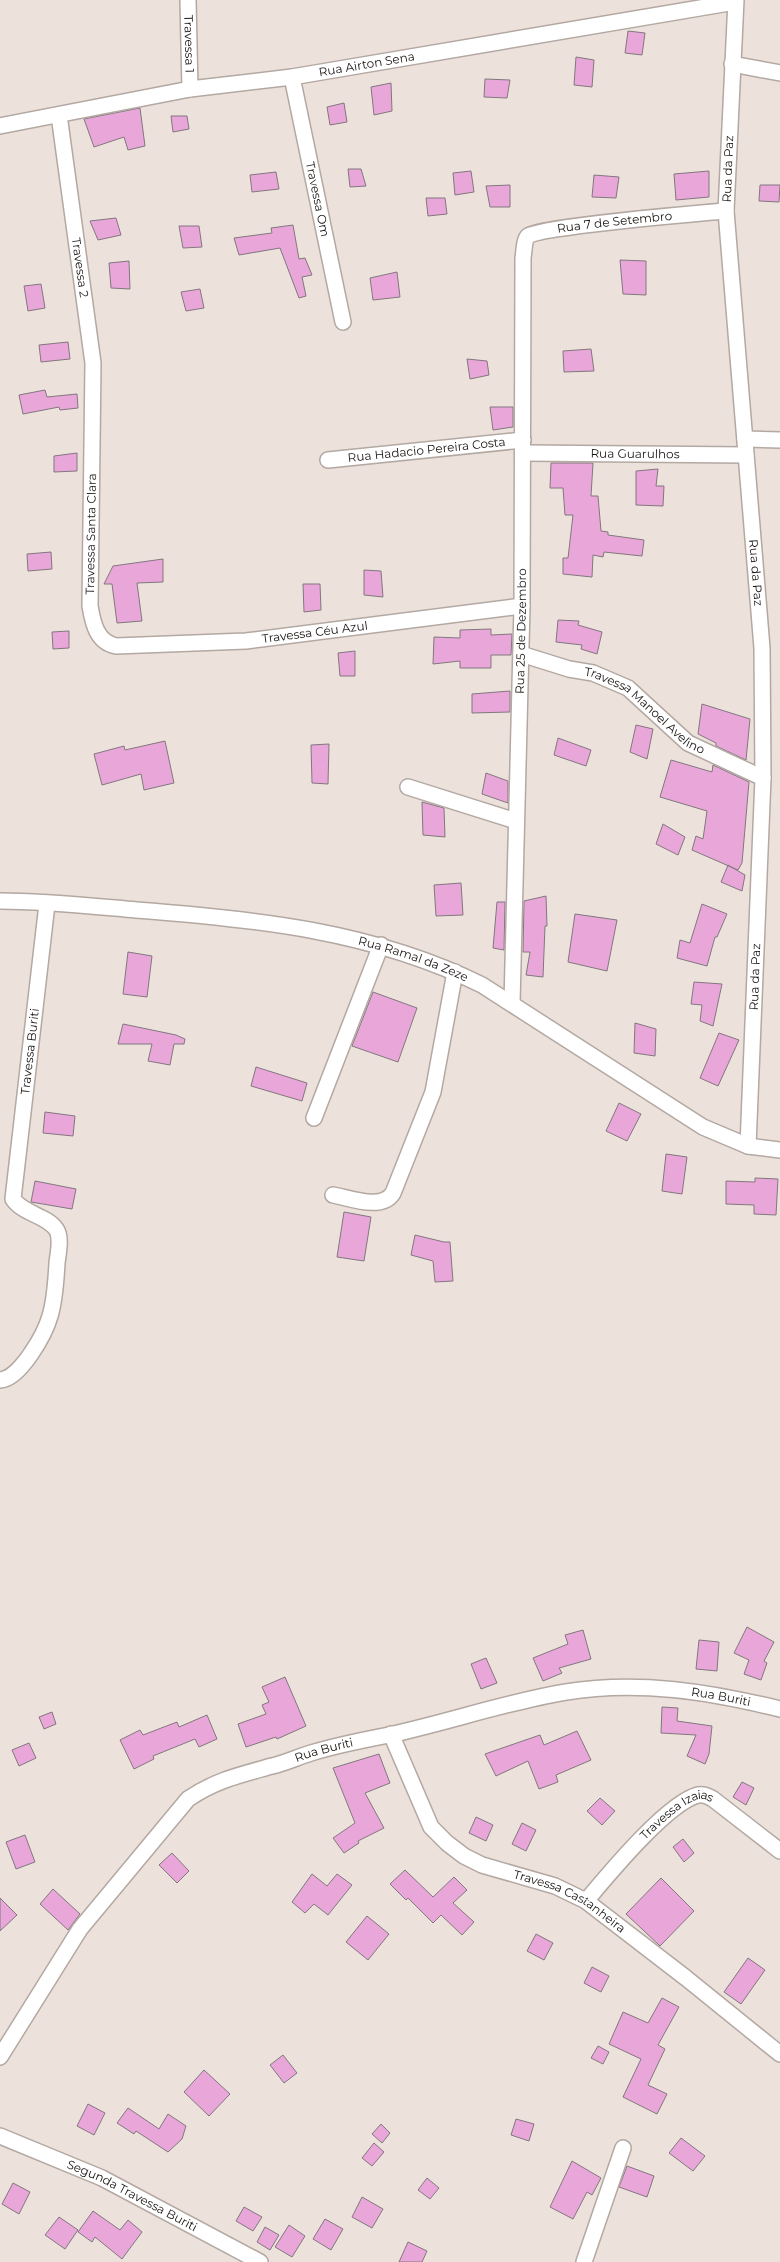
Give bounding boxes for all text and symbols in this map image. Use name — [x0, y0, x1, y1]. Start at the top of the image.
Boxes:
street label: Travessa 1 — [181, 15, 198, 73]
street label: Rua Airton Sena — [317, 48, 416, 79]
street label: Rua da Paz — [719, 135, 736, 203]
street label: Travessa Om — [303, 160, 333, 238]
street label: Rua 7 de Setembro — [556, 208, 673, 236]
street label: Travessa 2 — [69, 237, 92, 299]
street label: Rua Hadacio Pereira Costa — [347, 434, 506, 465]
street label: Rua Guarulhos — [590, 446, 680, 461]
street label: Travessa Santa Clara — [82, 473, 99, 595]
street label: Rua da Paz — [746, 538, 767, 607]
street label: Rua 25 de Dezembro — [512, 568, 529, 694]
street label: Travessa Céu Azul — [261, 618, 368, 646]
street label: Travessa Manoel Avelino — [584, 664, 707, 757]
street label: Rua Ramal da Zeze — [357, 933, 471, 984]
street label: Rua da Paz — [746, 943, 763, 1011]
street label: Travessa Buriti — [17, 1008, 42, 1095]
street label: Rua Buriti — [690, 1684, 752, 1709]
street label: Rua Buriti — [292, 1734, 354, 1765]
street label: Travessa Izaias — [637, 1787, 717, 1842]
street label: Travessa Castanheira — [512, 1866, 629, 1936]
street label: Segunda Travessa Buriti — [65, 2156, 200, 2234]

